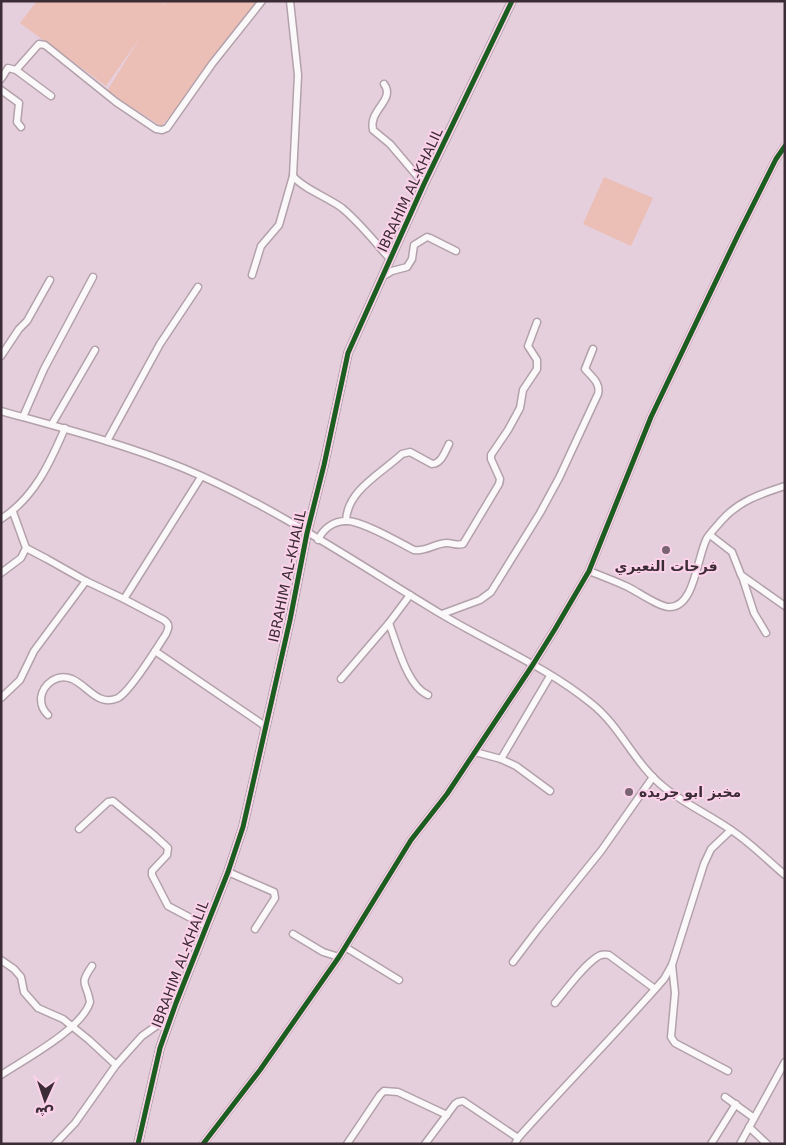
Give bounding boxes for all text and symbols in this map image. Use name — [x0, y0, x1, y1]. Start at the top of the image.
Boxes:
street label: IBRAHIM AL-KHALIL — [374, 125, 446, 254]
street label: IBRAHIM AL-KHALIL — [265, 508, 309, 644]
marker: فرحات النعيري — [660, 544, 672, 556]
place label: فرحات النعيري — [614, 558, 718, 576]
place label: مخبز ابو جريده — [639, 784, 741, 801]
marker: مخبز ابو جريده — [623, 786, 635, 798]
street label: IBRAHIM AL-KHALIL — [148, 898, 212, 1030]
north arrow — [20, 1075, 70, 1125]
text: ش — [34, 1104, 54, 1121]

